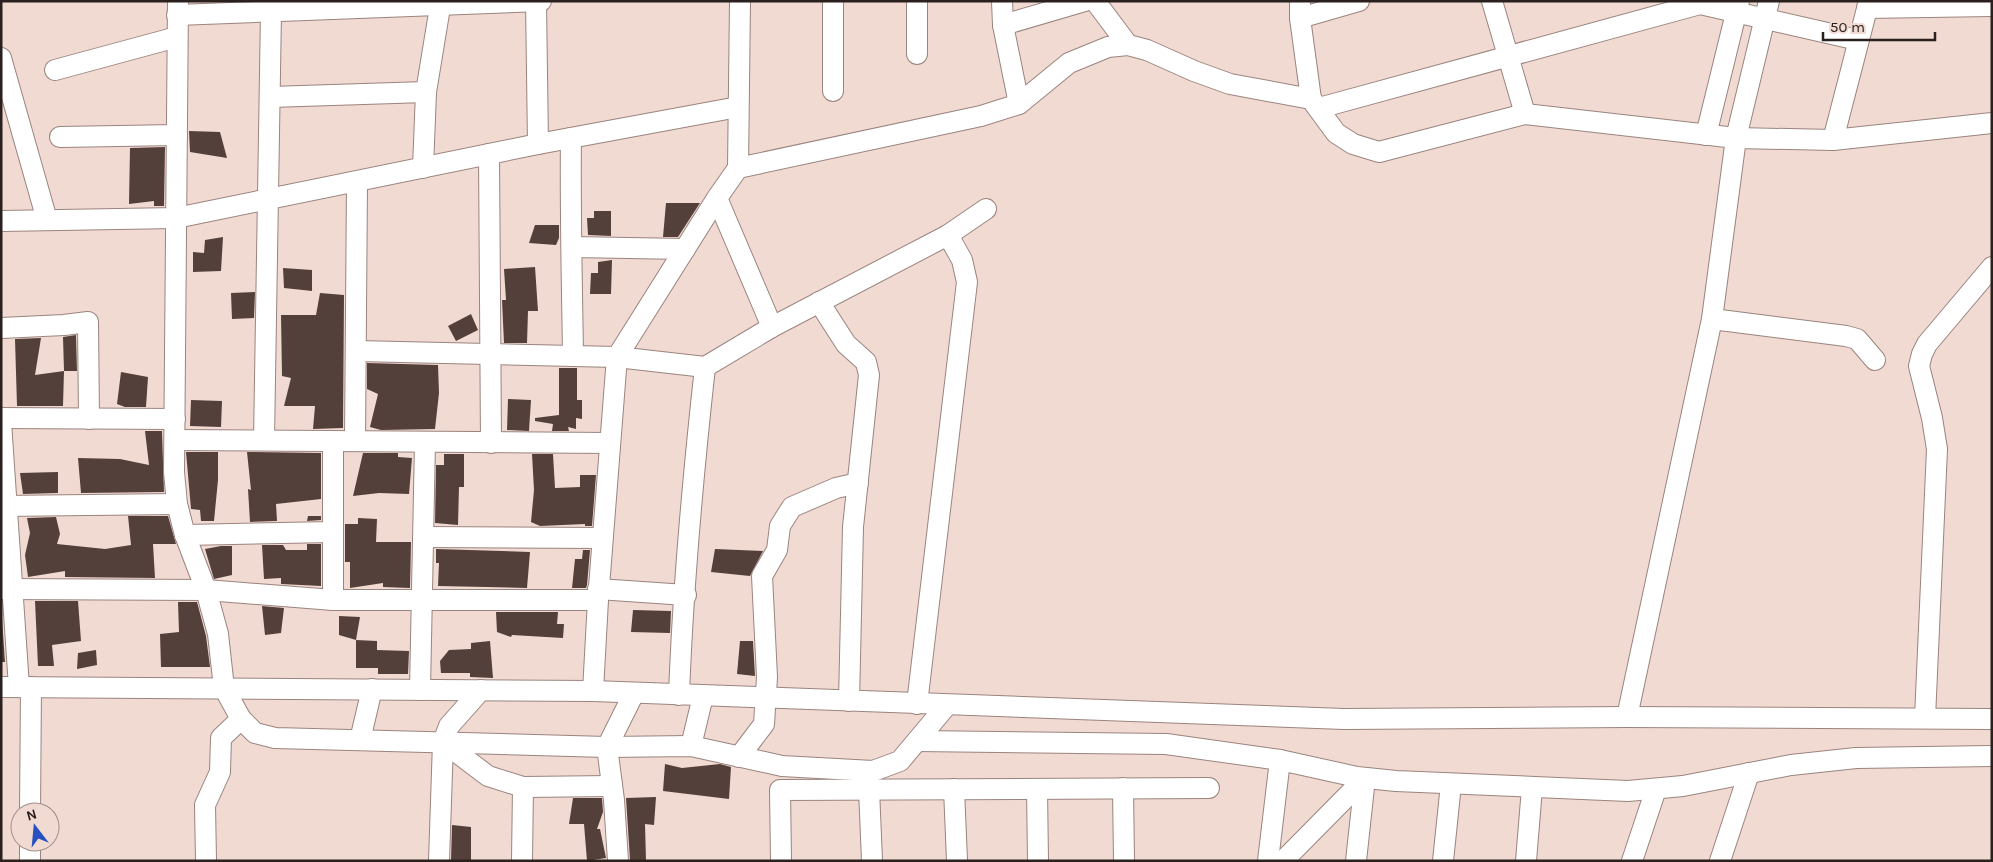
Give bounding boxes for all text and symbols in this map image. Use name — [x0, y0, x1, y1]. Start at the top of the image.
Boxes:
scale bar — [1823, 10, 1936, 42]
text: 50 m — [1830, 18, 1865, 36]
north arrow — [10, 802, 60, 852]
text: N — [24, 805, 39, 825]

